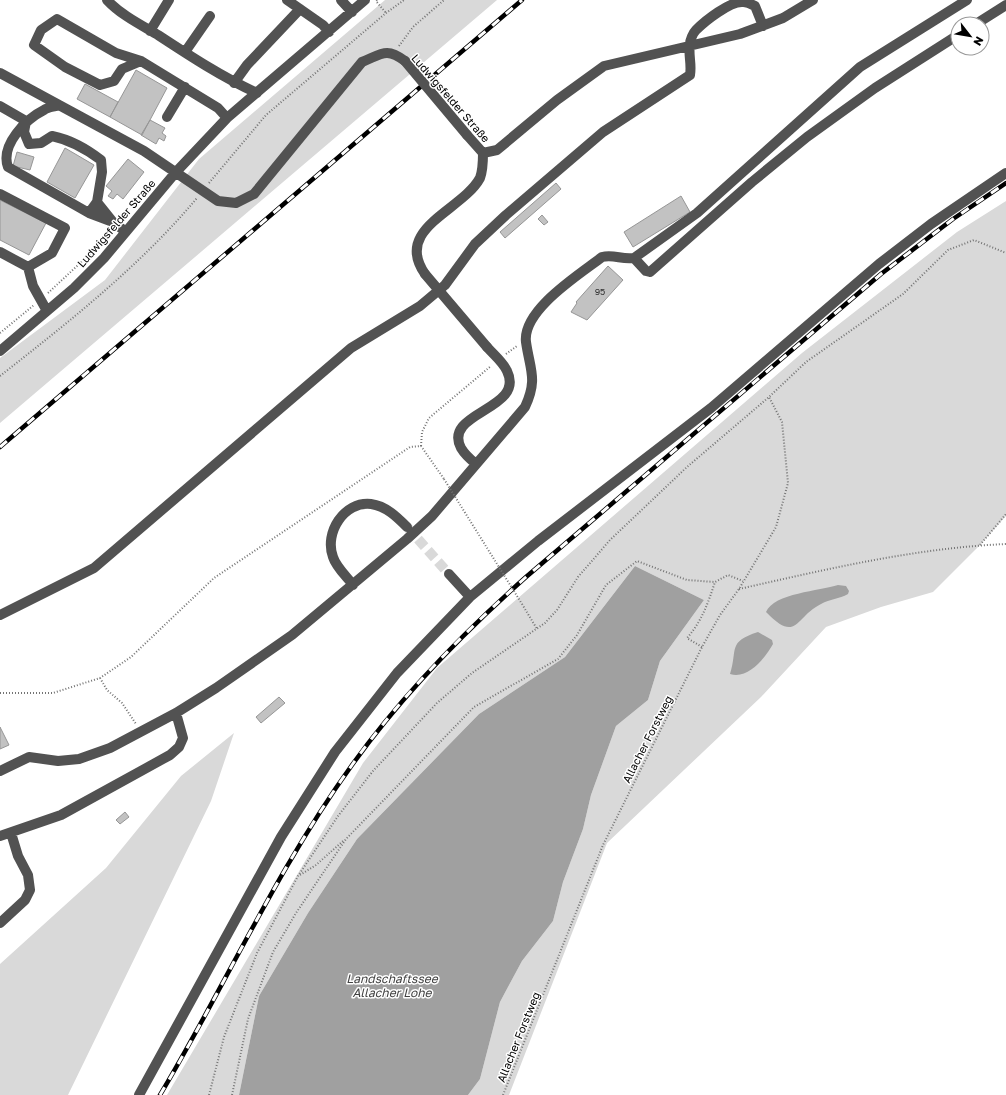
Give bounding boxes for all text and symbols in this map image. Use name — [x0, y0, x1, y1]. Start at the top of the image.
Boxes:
north arrow — [950, 16, 990, 56]
text: N — [971, 34, 987, 48]
street label: Ludwigsfelder Straße — [409, 51, 493, 145]
street label: Ludwigsfelder Straße — [74, 176, 158, 270]
house number: 95 — [595, 286, 605, 297]
street label: Allacher Forstweg — [619, 693, 675, 785]
water label: Landschaftssee Allacher Lohe — [346, 971, 439, 1000]
street label: Allacher Forstweg — [494, 990, 542, 1084]

